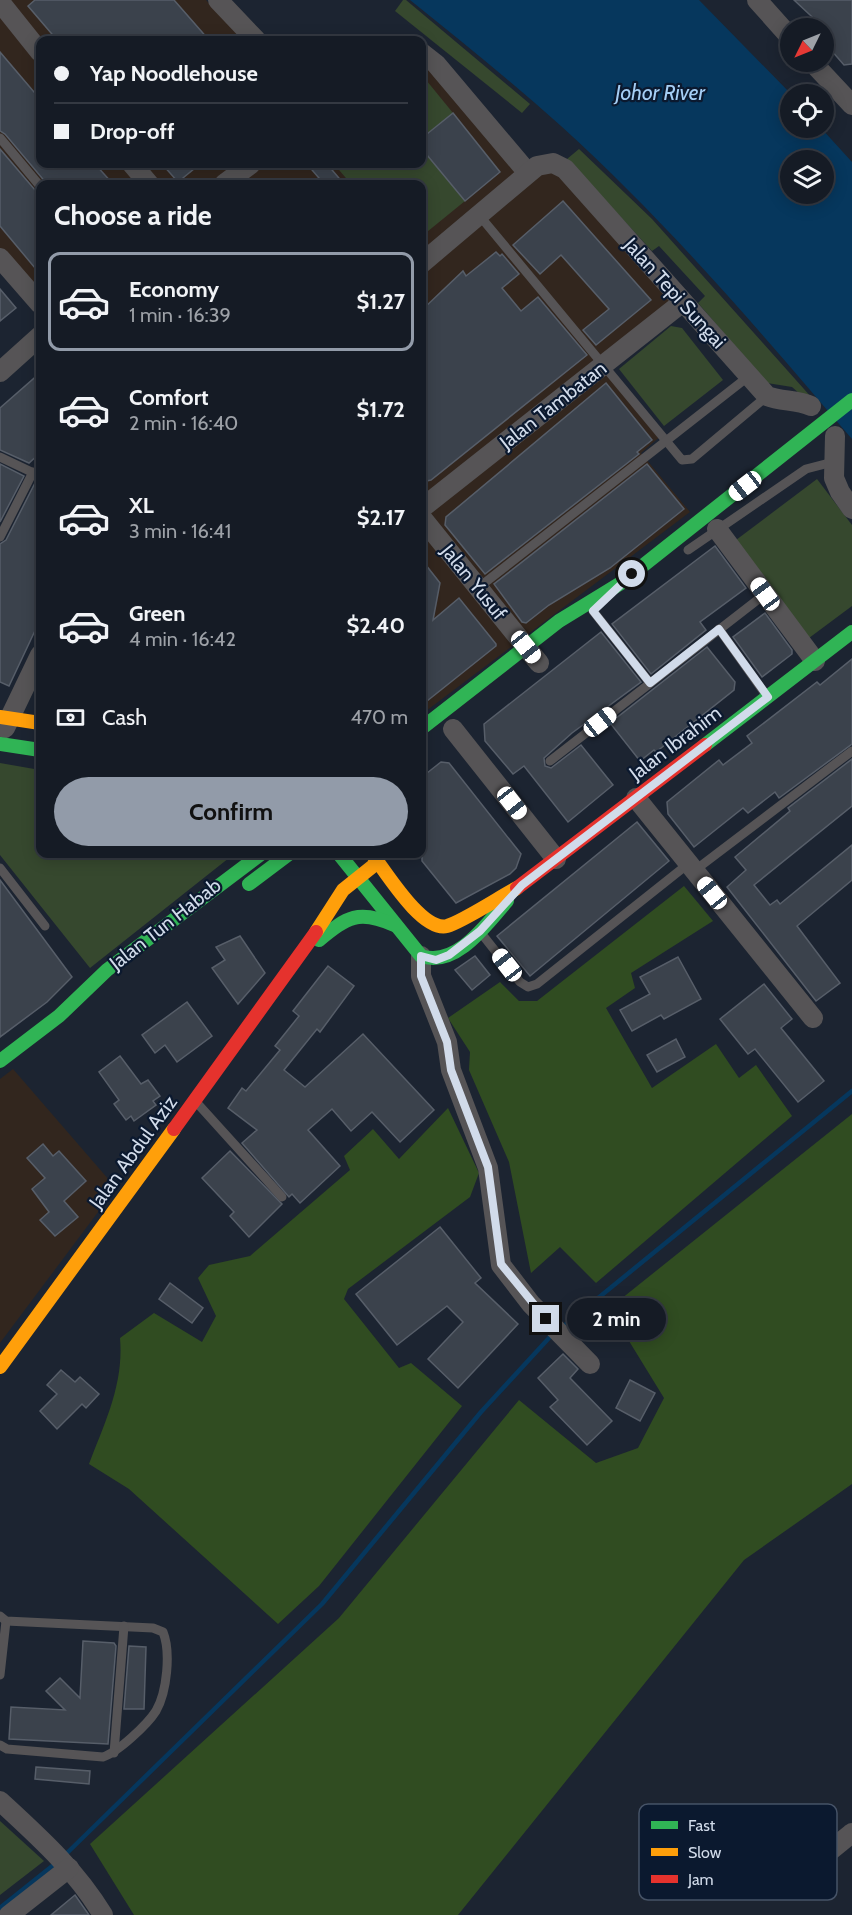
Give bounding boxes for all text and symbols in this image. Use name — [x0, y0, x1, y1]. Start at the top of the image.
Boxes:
north arrow — [780, 18, 834, 72]
map controls — [780, 18, 834, 204]
text: Yap Noodlehouse — [90, 60, 258, 87]
water label: Johor River — [613, 80, 706, 105]
button: locate — [780, 84, 834, 138]
text: Drop-off — [90, 118, 174, 145]
button: layers — [780, 150, 834, 204]
text: Choose a ride — [54, 199, 212, 232]
street label: Jalan Tepi Sungai — [618, 232, 731, 353]
icon: car — [57, 275, 111, 329]
text: Economy — [129, 276, 219, 303]
text: $1.27 — [356, 288, 405, 315]
text: 1 min · 16:39 — [129, 303, 231, 327]
street label: Jalan Tambatan — [494, 356, 611, 455]
icon: car — [57, 383, 111, 437]
text: Comfort — [129, 384, 208, 411]
text: $1.72 — [356, 396, 405, 423]
text: 2 min · 16:40 — [129, 411, 238, 435]
car — [725, 468, 765, 504]
icon: car — [57, 491, 111, 545]
text: XL — [129, 492, 154, 519]
text: $2.17 — [357, 504, 405, 531]
text: 3 min · 16:41 — [129, 519, 231, 543]
street label: Jalan Yusuf — [436, 539, 512, 625]
route start — [618, 560, 645, 587]
car — [747, 574, 783, 614]
icon: car — [57, 599, 111, 653]
text: Green — [129, 600, 185, 627]
text: $2.40 — [347, 612, 405, 639]
text: 4 min · 16:42 — [129, 627, 236, 651]
car — [508, 627, 544, 667]
icon: cash — [54, 701, 87, 734]
street label: Jalan Ibrahim — [623, 701, 726, 786]
text: Cash — [102, 704, 147, 731]
car — [580, 704, 620, 740]
text: 470 m — [351, 705, 408, 729]
button: Confirm — [54, 777, 408, 846]
car — [494, 783, 530, 823]
street label: Jalan Tun Habab — [104, 873, 226, 976]
car — [694, 873, 730, 913]
car — [489, 945, 525, 985]
street label: Jalan Abdul Aziz — [83, 1091, 182, 1214]
callout: 2 min — [567, 1298, 666, 1340]
route end — [532, 1305, 559, 1332]
text: 2 min — [592, 1307, 641, 1331]
legend — [639, 1804, 837, 1900]
text: Fast — [688, 1816, 716, 1835]
text: Slow — [688, 1843, 722, 1862]
text: Jam — [687, 1870, 714, 1889]

